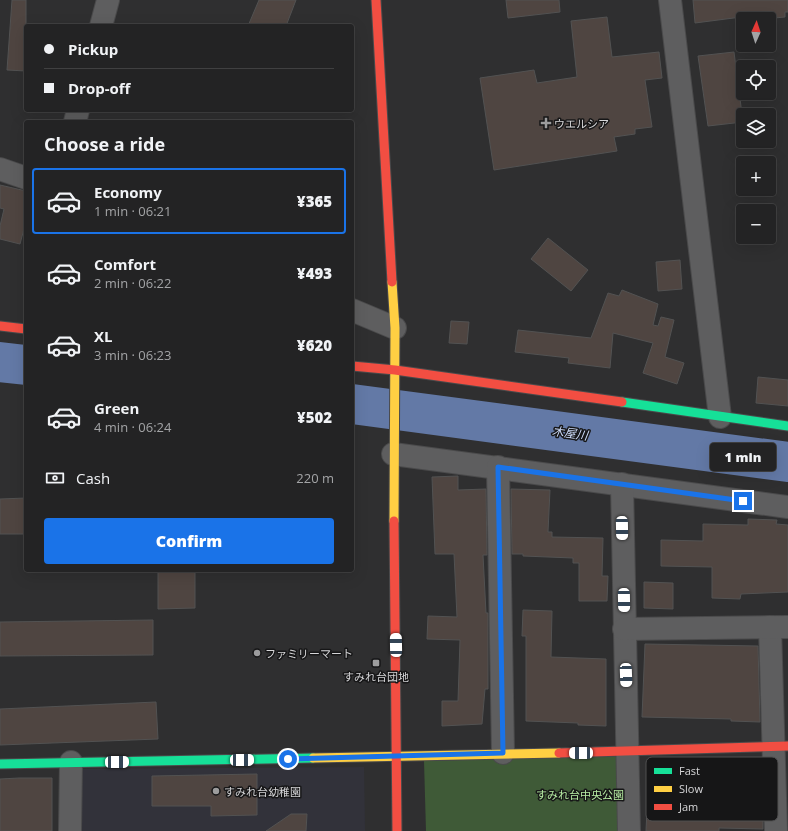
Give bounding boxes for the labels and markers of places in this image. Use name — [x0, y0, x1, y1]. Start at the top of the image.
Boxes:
place label: ウエルシア — [554, 116, 609, 131]
marker: ウエルシア — [541, 118, 551, 128]
place label: ファミリーマート — [265, 646, 353, 661]
marker: ファミリーマート — [252, 648, 262, 658]
marker: すみれ台団地 — [371, 658, 381, 668]
place label: すみれ台団地 — [343, 669, 409, 684]
place label: すみれ台幼稚園 — [224, 784, 301, 799]
marker: すみれ台幼稚園 — [211, 786, 221, 796]

